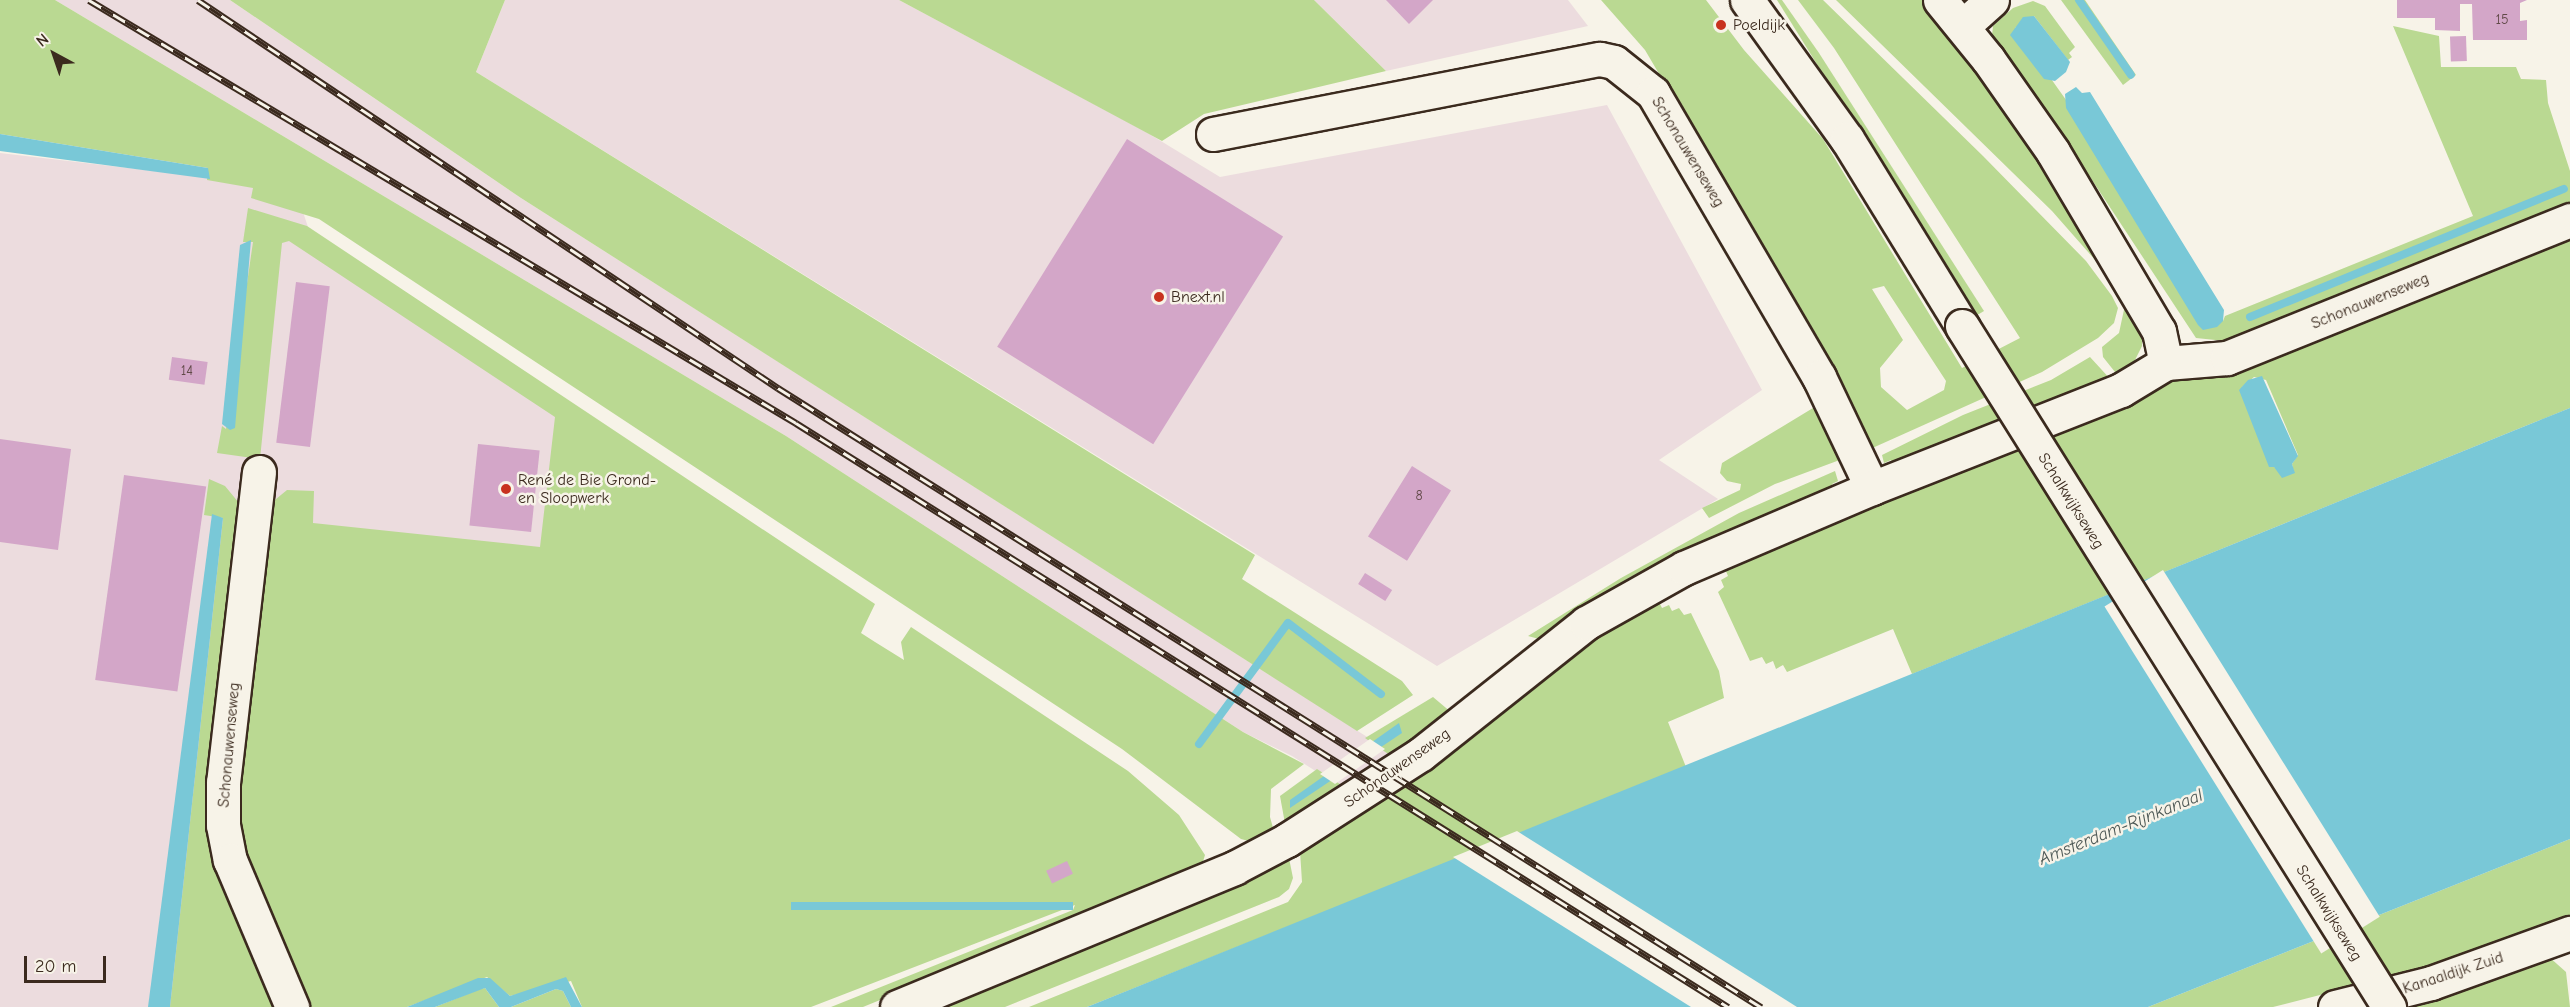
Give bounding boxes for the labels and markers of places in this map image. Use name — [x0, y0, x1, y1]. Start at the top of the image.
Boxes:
place label: Poeldijk — [1733, 15, 1785, 35]
marker: Poeldijk — [1714, 18, 1728, 32]
place label: Bnext.nl — [1171, 287, 1225, 307]
marker: Bnext.nl — [1152, 290, 1166, 304]
place label: René de Bie Grond- en Sloopwerk — [518, 470, 656, 508]
marker: René de Bie Grond- en Sloopwerk — [499, 482, 513, 496]

